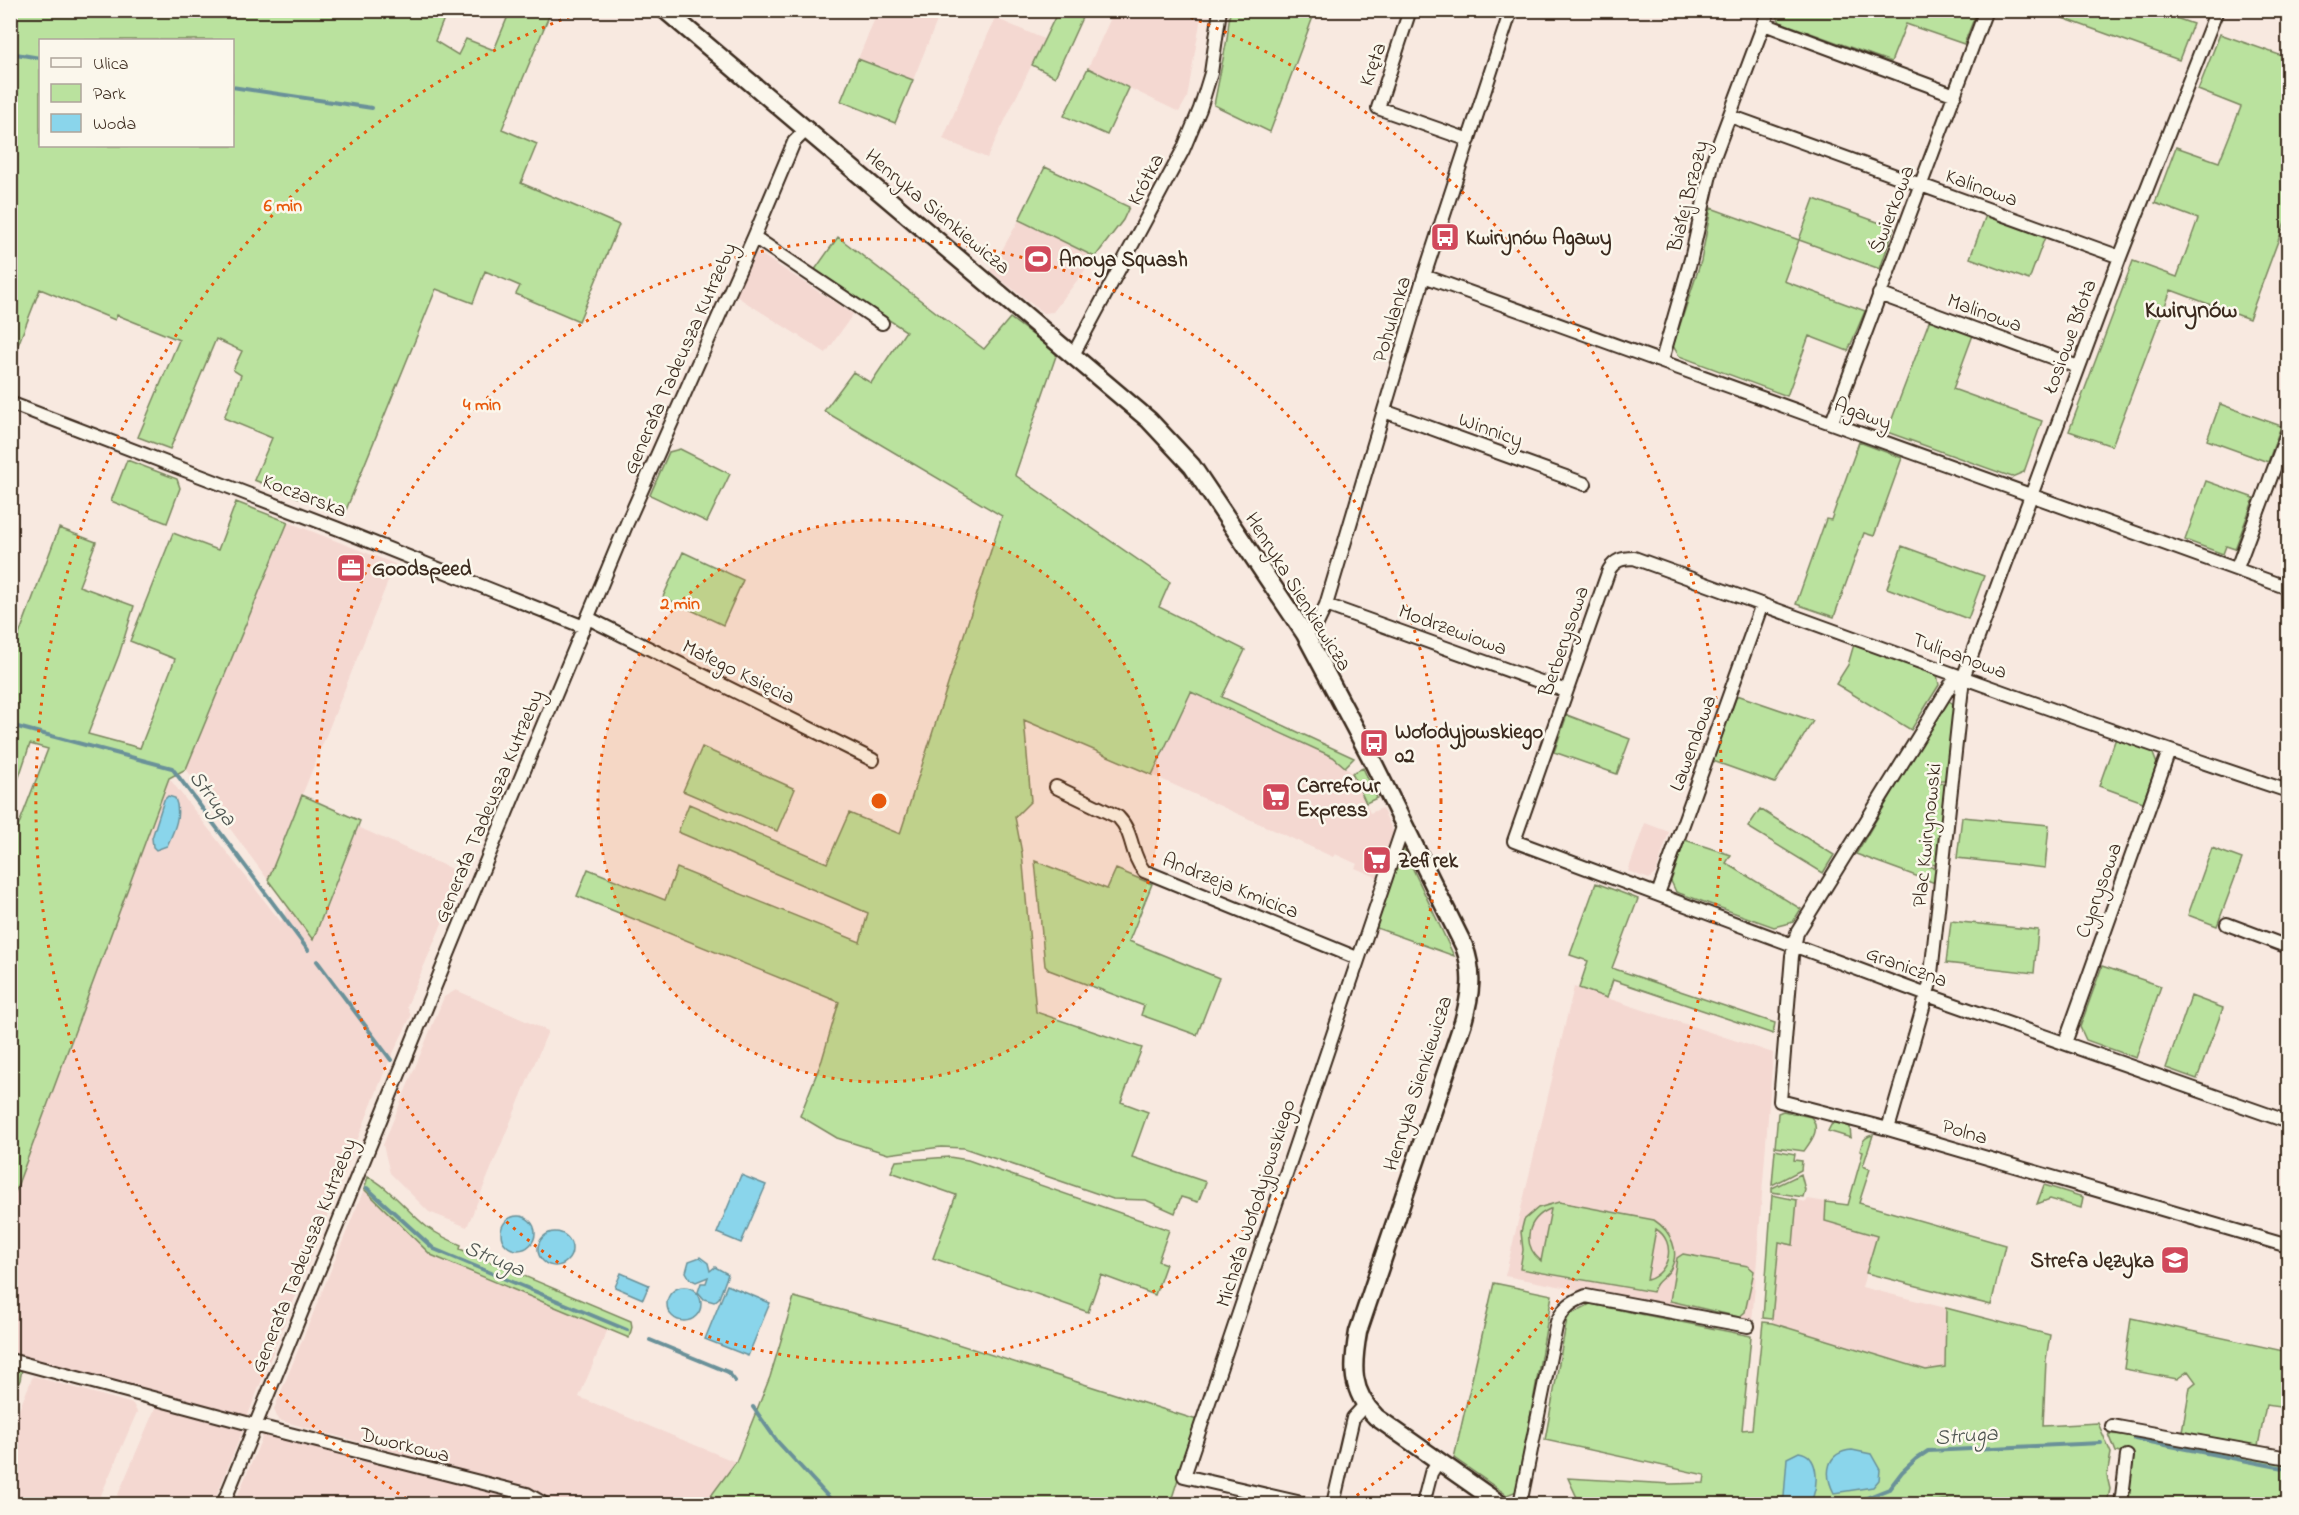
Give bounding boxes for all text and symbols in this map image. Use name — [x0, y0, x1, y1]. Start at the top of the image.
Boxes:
legend — [39, 39, 234, 147]
street label: Kręta — [1352, 39, 1395, 91]
text: Ulica — [93, 52, 128, 78]
text: Park — [93, 82, 126, 108]
text: Woda — [93, 112, 136, 138]
street label: Białej Brzozy — [1660, 138, 1719, 257]
street label: Henryka Sienkiewicza — [856, 142, 1016, 284]
street label: Krótka — [1121, 149, 1173, 211]
street label: Świerkowa — [1862, 161, 1923, 258]
street label: Kalinowa — [1941, 162, 2022, 216]
text: 6 min — [264, 194, 302, 220]
bus stop icon: Kwirynów Agawy — [1429, 221, 1461, 253]
place label: Kwirynów Agawy — [1466, 224, 1612, 256]
street label: Generała Tadeusza Kutrzeby — [616, 238, 747, 480]
sports icon: Anoya Squash — [1022, 243, 1054, 275]
place label: Anoya Squash — [1059, 246, 1188, 278]
street label: Pohulanka — [1366, 273, 1420, 366]
street label: Łosiowe Błota — [2036, 275, 2105, 399]
street label: Malinowa — [1943, 286, 2026, 341]
district label: Kwirynów — [2145, 294, 2238, 330]
street label: Agawy — [1829, 391, 1895, 441]
text: 4 min — [463, 393, 501, 419]
street label: Winnicy — [1453, 405, 1527, 458]
street label: Koczarska — [258, 467, 351, 527]
street label: Henryka Sienkiewicza — [1235, 507, 1358, 678]
office icon: Goodspeed — [335, 552, 367, 584]
place label: Goodspeed — [372, 555, 472, 585]
street label: Berberysowa — [1532, 582, 1600, 703]
text: 2 min — [659, 592, 700, 618]
street label: Modrzewiowa — [1394, 597, 1511, 664]
street label: Tulipanowa — [1908, 626, 2011, 688]
street label: Małego Księcia — [676, 632, 800, 715]
street label: Generała Tadeusza Kutrzeby — [427, 685, 554, 929]
street label: Lawendowa — [1663, 691, 1725, 796]
place label: Wołodyjowskiego 02 — [1395, 718, 1543, 772]
bus stop icon: Wołodyjowskiego 02 — [1358, 727, 1390, 759]
street label: Plac Kwirynowski — [1905, 762, 1952, 909]
water label: Struga — [180, 764, 244, 834]
place label: Carrefour Express — [1297, 772, 1381, 826]
supermarket icon: Carrefour Express — [1260, 781, 1292, 813]
centre of rings — [869, 791, 889, 811]
street label: Cyprysowa — [2069, 839, 2133, 943]
supermarket icon: Zefirek — [1361, 844, 1393, 876]
street label: Andrzeja Kmicica — [1158, 846, 1303, 928]
place label: Zefirek — [1398, 847, 1459, 877]
street label: Graniczna — [1861, 939, 1951, 997]
street label: Henryka Sienkiewicza — [1376, 992, 1463, 1176]
street label: Michała Wołodyjowskiego — [1209, 1096, 1307, 1312]
street label: Polna — [1938, 1112, 1991, 1154]
street label: Generała Tadeusza Kutrzeby — [244, 1134, 368, 1378]
water label: Struga — [459, 1233, 530, 1287]
school or university icon: Strefa Języka — [2159, 1244, 2191, 1276]
place label: Strefa Języka — [2031, 1247, 2154, 1279]
water label: Struga — [1934, 1419, 2000, 1455]
street label: Dworkowa — [355, 1420, 453, 1472]

